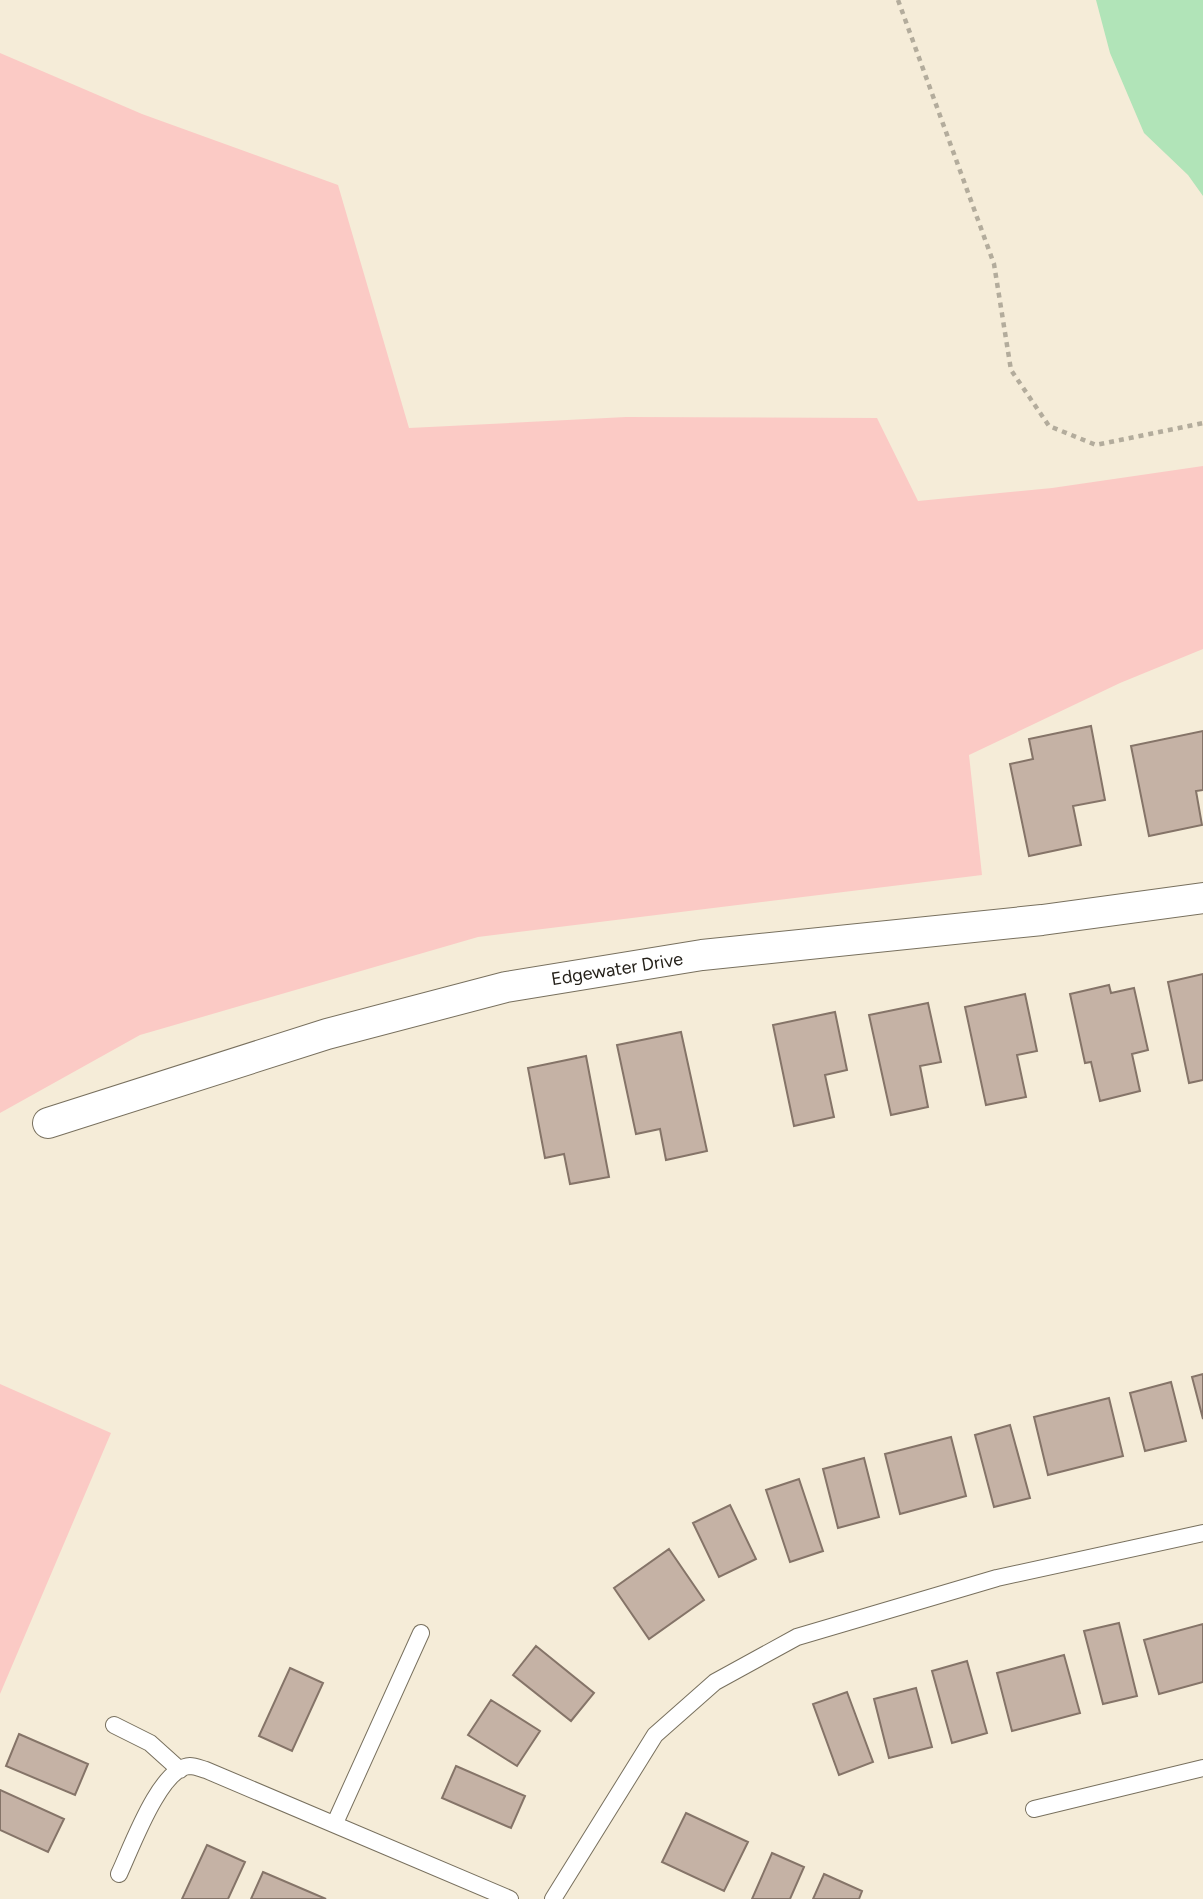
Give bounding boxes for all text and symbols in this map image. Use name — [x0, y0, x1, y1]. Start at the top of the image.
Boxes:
street label: Edgewater Drive — [550, 948, 685, 990]

